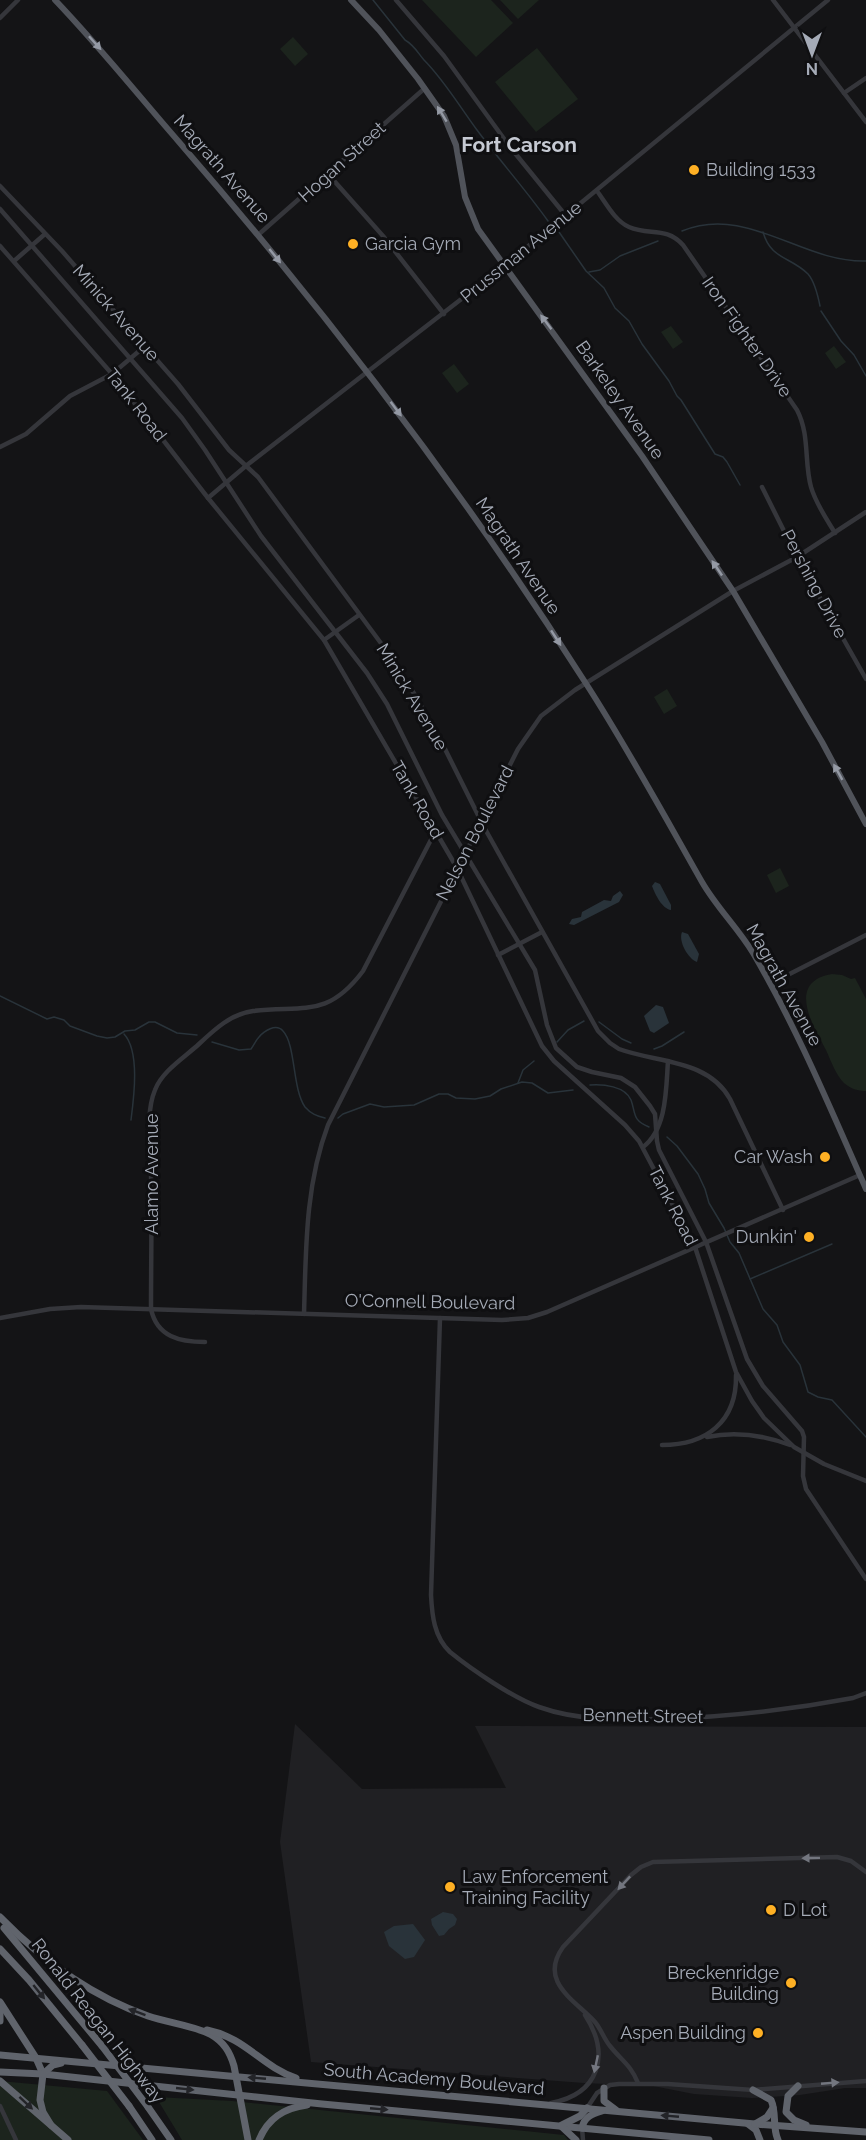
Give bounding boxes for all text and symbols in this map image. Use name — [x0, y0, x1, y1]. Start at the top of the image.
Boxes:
north arrow — [782, 24, 842, 84]
one-way arrow — [88, 35, 101, 51]
text: N — [806, 59, 818, 78]
one-way arrow — [437, 106, 448, 122]
street label: Magrath Avenue — [170, 110, 275, 227]
street label: Hogan Street — [294, 117, 389, 206]
district label: Fort Carson — [461, 132, 577, 157]
place label: Building 1533 — [706, 159, 816, 180]
marker: Building 1533 — [687, 163, 701, 177]
street label: Prussman Avenue — [456, 196, 586, 307]
place label: Garcia Gym — [365, 233, 461, 254]
marker: Garcia Gym — [346, 237, 360, 251]
one-way arrow — [268, 248, 281, 263]
street label: Minick Avenue — [69, 260, 164, 365]
street label: Iron Fighter Drive — [698, 272, 797, 401]
one-way arrow — [540, 314, 553, 330]
street label: Barkeley Avenue — [572, 337, 669, 463]
street label: Tank Road — [101, 364, 171, 445]
one-way arrow — [389, 401, 402, 417]
street label: Magrath Avenue — [472, 493, 565, 618]
street label: Pershing Drive — [777, 526, 852, 642]
one-way arrow — [711, 561, 723, 577]
one-way arrow — [550, 629, 562, 645]
street label: Minick Avenue — [372, 640, 453, 754]
street label: Tank Road — [387, 757, 448, 843]
street label: Nelson Boulevard — [431, 762, 518, 904]
one-way arrow — [833, 763, 843, 780]
street label: Magrath Avenue — [742, 920, 827, 1050]
street label: Alamo Avenue — [141, 1113, 162, 1235]
place label: Car Wash — [734, 1146, 813, 1167]
marker: Car Wash — [818, 1150, 832, 1164]
street label: Tank Road — [644, 1162, 702, 1249]
place label: Dunkin' — [736, 1226, 797, 1247]
marker: Dunkin' — [802, 1230, 816, 1244]
street label: O'Connell Boulevard — [345, 1290, 515, 1313]
street label: Bennett Street — [583, 1704, 703, 1727]
one-way arrow — [802, 1853, 821, 1863]
place label: Law Enforcement Training Facility — [462, 1866, 608, 1908]
one-way arrow — [617, 1875, 631, 1889]
marker: Law Enforcement Training Facility — [443, 1880, 457, 1894]
place label: D Lot — [783, 1899, 827, 1920]
marker: D Lot — [764, 1903, 778, 1917]
street label: Ronald Reagan Highway — [28, 1934, 169, 2107]
place label: Breckenridge Building — [667, 1962, 779, 2004]
marker: Breckenridge Building — [784, 1976, 798, 1990]
one-way arrow — [32, 1984, 45, 2000]
one-way arrow — [128, 2006, 146, 2016]
place label: Aspen Building — [620, 2022, 746, 2043]
marker: Aspen Building — [751, 2026, 765, 2040]
one-way arrow — [591, 2055, 600, 2074]
street label: South Academy Boulevard — [323, 2058, 545, 2099]
one-way arrow — [247, 2073, 266, 2083]
one-way arrow — [821, 2078, 840, 2088]
one-way arrow — [175, 2084, 194, 2093]
one-way arrow — [18, 2095, 32, 2109]
one-way arrow — [369, 2104, 388, 2114]
one-way arrow — [661, 2111, 680, 2121]

